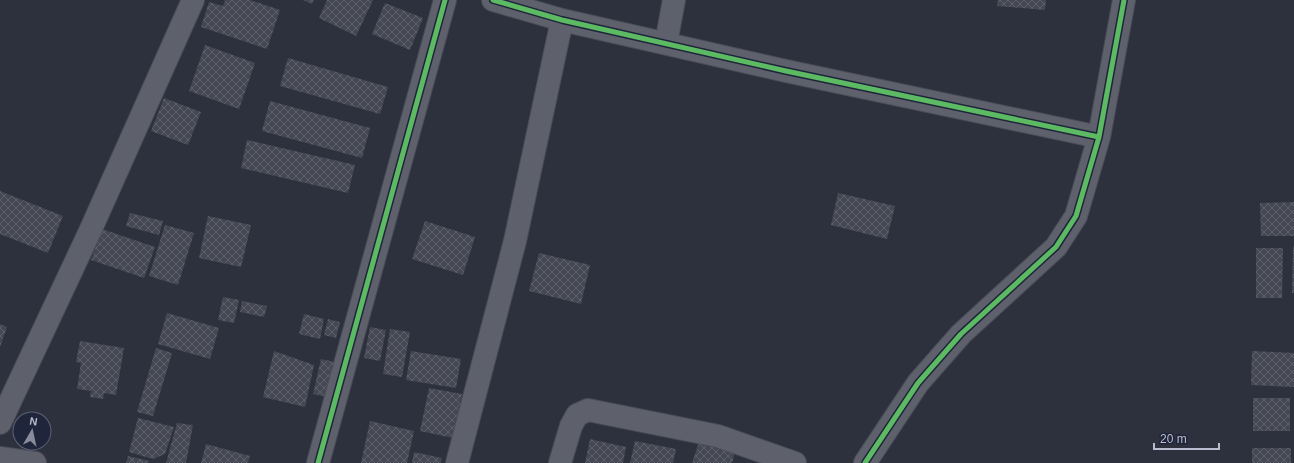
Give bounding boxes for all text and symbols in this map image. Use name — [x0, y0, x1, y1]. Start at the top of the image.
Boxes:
north arrow — [12, 411, 52, 451]
text: N — [29, 415, 38, 428]
scale bar — [1154, 425, 1219, 451]
text: 20 m — [1160, 432, 1187, 446]

